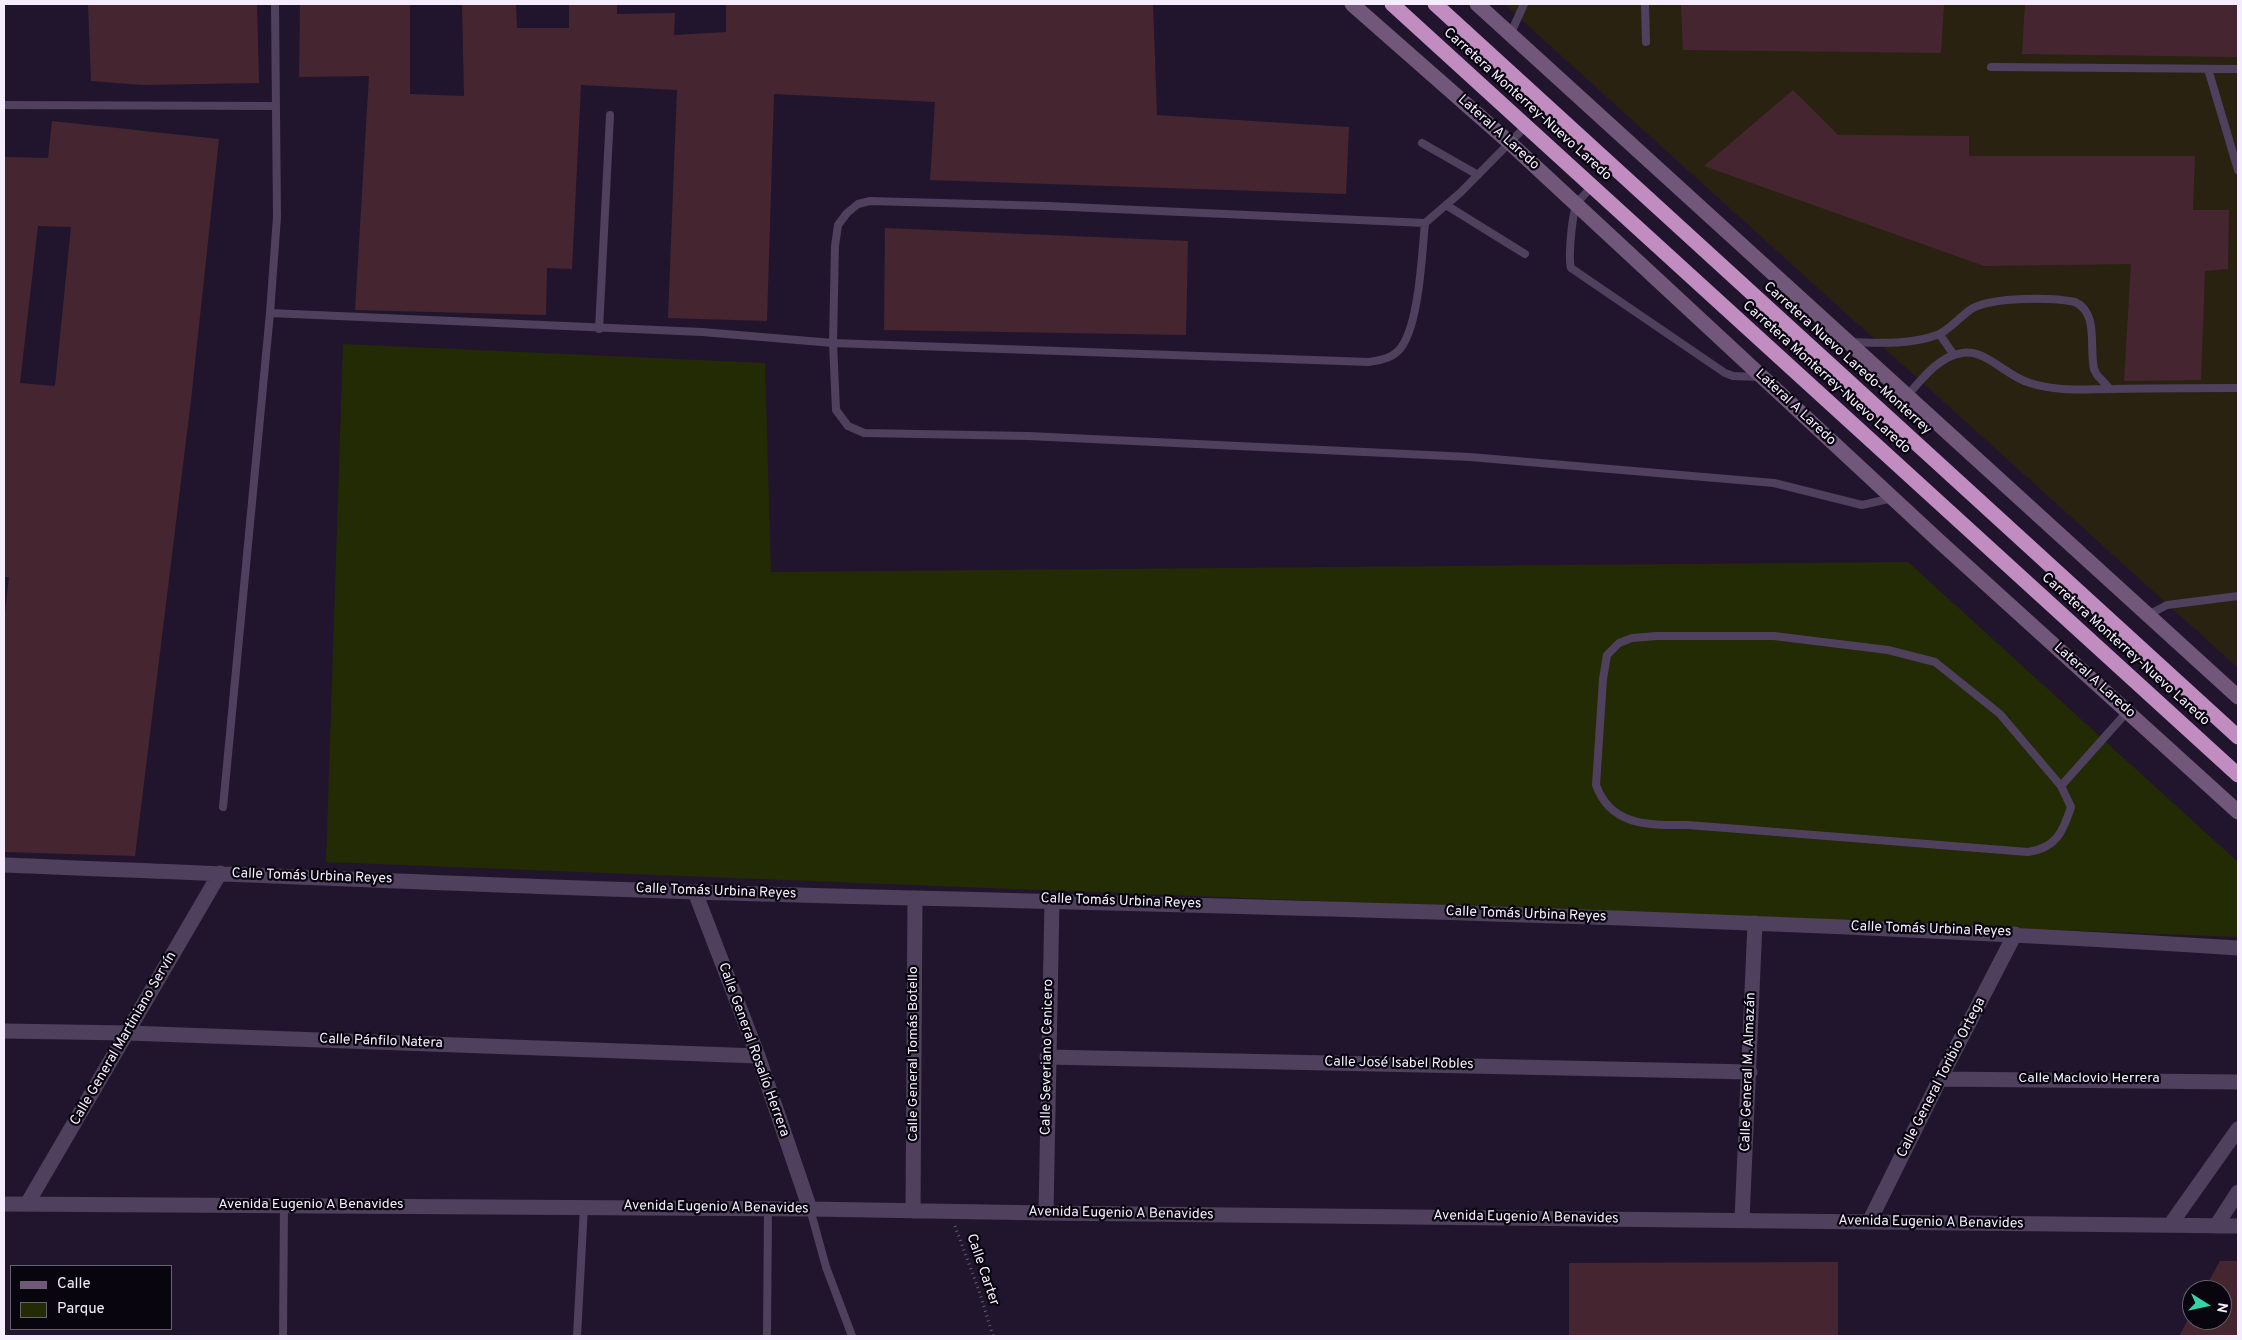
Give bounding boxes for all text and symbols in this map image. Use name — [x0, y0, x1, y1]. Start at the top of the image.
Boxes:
street label: Carretera Monterrey-Nuevo Laredo — [1440, 25, 1614, 185]
street label: Lateral A Laredo — [1454, 92, 1542, 174]
street label: Carretera Nuevo Laredo-Monterrey — [1759, 279, 1935, 439]
street label: Carretera Monterrey-Nuevo Laredo — [1739, 298, 1913, 458]
street label: Lateral A Laredo — [1751, 366, 1839, 450]
street label: Carretera Monterrey-Nuevo Laredo — [2038, 570, 2212, 730]
street label: Lateral A Laredo — [2050, 640, 2138, 722]
street label: Calle Tomás Urbina Reyes — [231, 866, 393, 888]
street label: Calle Tomás Urbina Reyes — [635, 881, 797, 903]
street label: Calle Tomás Urbina Reyes — [1040, 891, 1202, 913]
street label: Calle Tomás Urbina Reyes — [1445, 904, 1607, 926]
street label: Calle Tomás Urbina Reyes — [1850, 919, 2012, 941]
street label: Calle General Martiniano Servín — [67, 949, 181, 1129]
street label: Calle General Rosalío Herrera — [714, 961, 792, 1139]
street label: Calle General Tomás Botello — [906, 966, 922, 1142]
street label: Calle Severiano Cenicero — [1038, 979, 1058, 1135]
street label: Calle General M. Almazán — [1738, 992, 1760, 1152]
street label: Calle General Toribio Ortega — [1894, 995, 1990, 1161]
street label: Calle Pánfilo Natera — [319, 1031, 443, 1053]
street label: Calle José Isabel Robles — [1324, 1054, 1474, 1074]
street label: Calle Maclovio Herrera — [2018, 1071, 2160, 1087]
street label: Avenida Eugenio A Benavides — [218, 1197, 404, 1213]
street label: Avenida Eugenio A Benavides — [623, 1198, 809, 1218]
street label: Avenida Eugenio A Benavides — [1028, 1204, 1214, 1224]
street label: Avenida Eugenio A Benavides — [1433, 1208, 1619, 1228]
street label: Avenida Eugenio A Benavides — [1838, 1213, 2024, 1233]
street label: Calle Carter — [962, 1232, 1002, 1308]
legend — [10, 1265, 172, 1330]
text: Calle — [57, 1275, 91, 1294]
north arrow — [2182, 1280, 2232, 1330]
text: Parque — [57, 1300, 105, 1319]
text: N — [2212, 1301, 2231, 1314]

